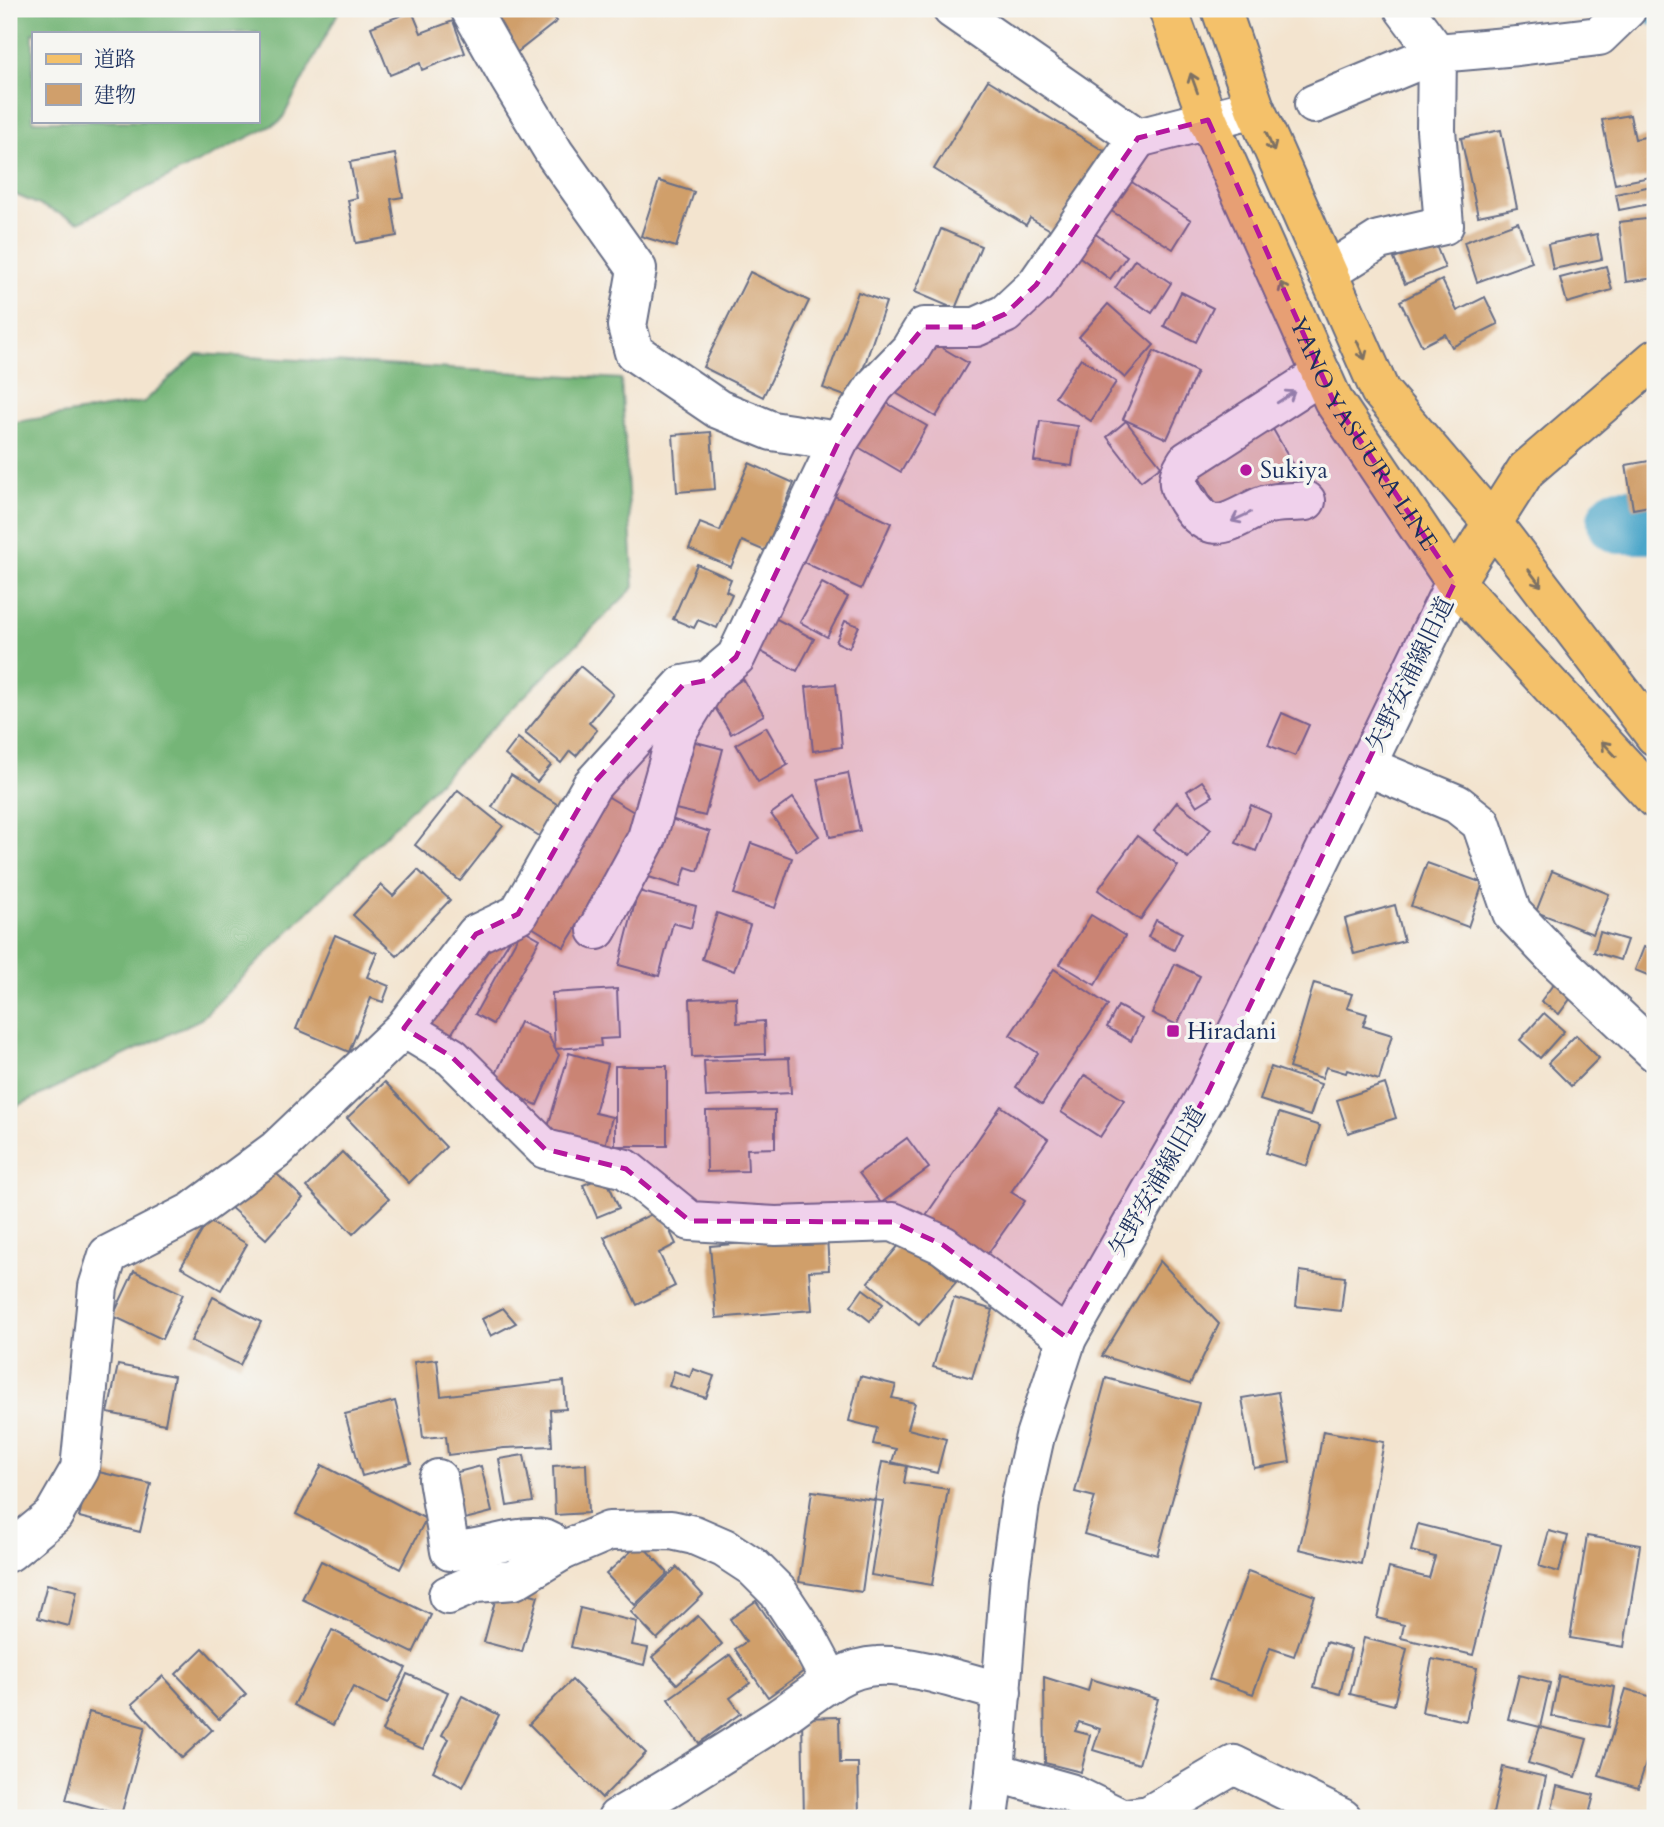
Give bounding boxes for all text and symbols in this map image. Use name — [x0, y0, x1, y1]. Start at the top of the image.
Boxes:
legend — [32, 32, 259, 122]
text: 道路 — [94, 45, 136, 74]
one-way arrow — [1187, 72, 1199, 94]
text: 建物 — [94, 81, 136, 110]
one-way arrow — [1264, 131, 1277, 152]
one-way arrow — [1278, 281, 1291, 303]
street label: YANO YASUURA LINE — [1281, 312, 1445, 557]
one-way arrow — [1355, 339, 1368, 360]
one-way arrow — [1275, 390, 1295, 404]
place label: Sukiya — [1260, 454, 1328, 487]
marker: Sukiya — [1238, 462, 1254, 478]
one-way arrow — [1231, 511, 1252, 524]
one-way arrow — [1527, 568, 1542, 587]
street label: 矢野安浦線旧道 — [1359, 591, 1462, 757]
one-way arrow — [1601, 740, 1617, 758]
place label: Hiradani — [1187, 1015, 1277, 1048]
marker: Hiradani — [1165, 1023, 1181, 1039]
street label: 矢野安浦線旧道 — [1101, 1100, 1214, 1262]

